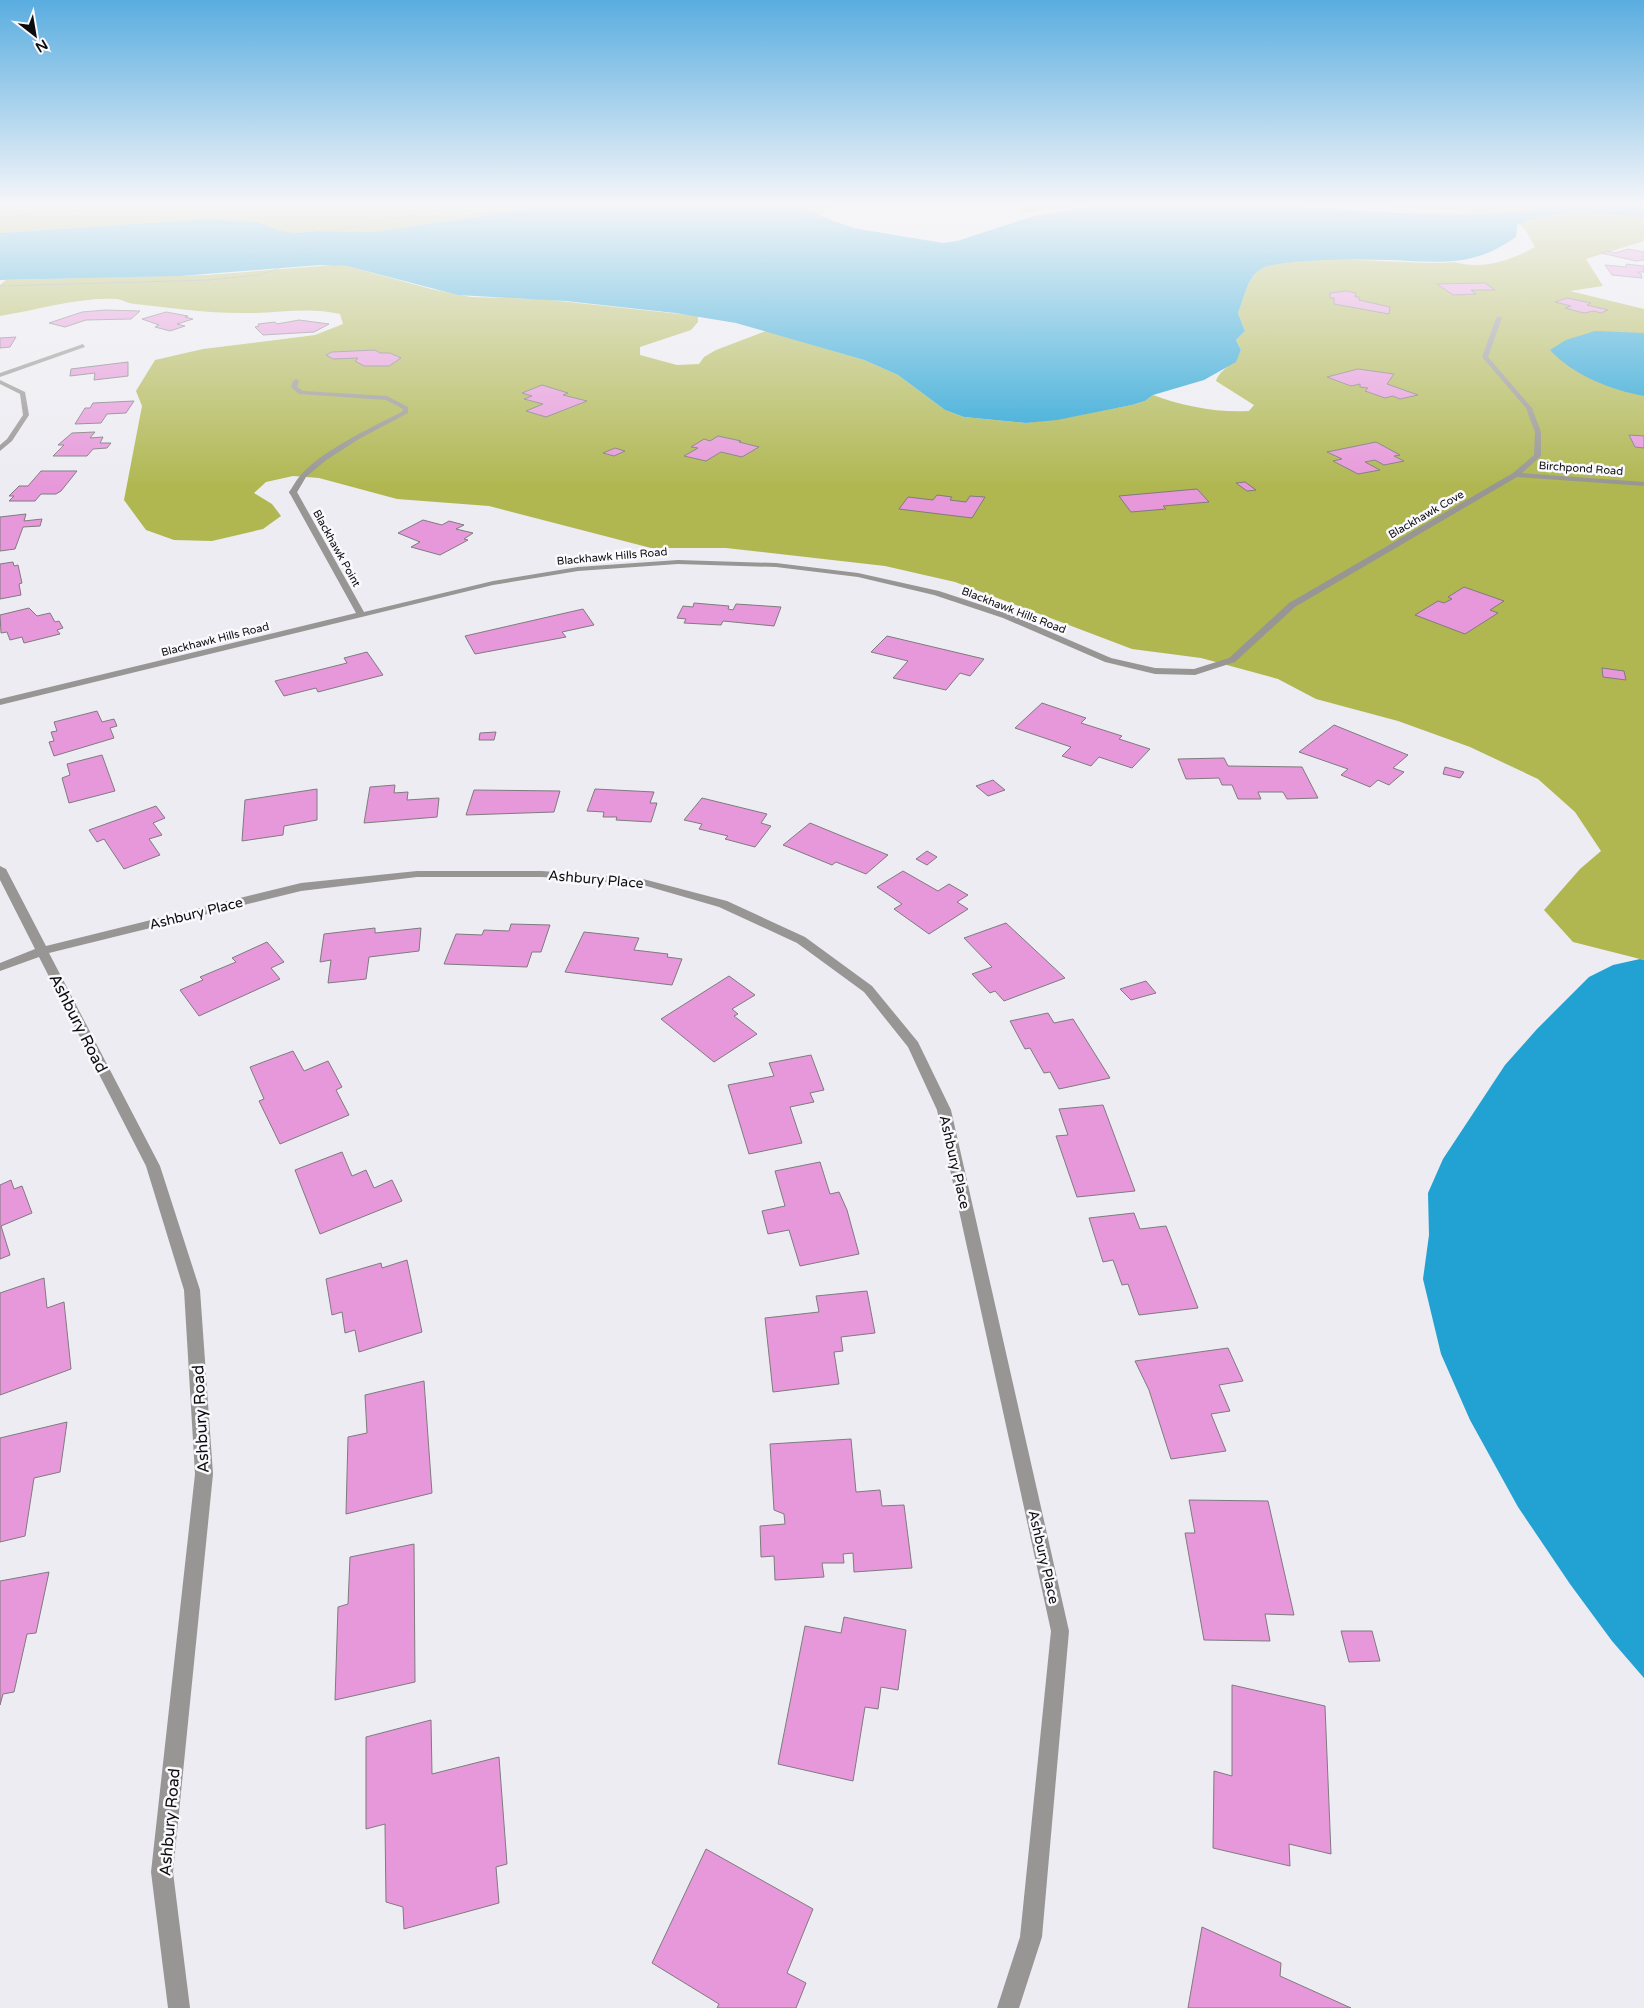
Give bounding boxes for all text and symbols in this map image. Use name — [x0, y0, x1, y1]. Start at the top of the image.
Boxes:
north arrow — [10, 10, 60, 60]
text: N — [32, 36, 51, 56]
street label: Birchpond Road — [1538, 459, 1624, 478]
street label: Blackhawk Cove — [1386, 488, 1466, 541]
street label: Blackhawk Point — [310, 507, 363, 589]
street label: Blackhawk Hills Road — [556, 545, 668, 568]
street label: Blackhawk Hills Road — [960, 585, 1068, 636]
street label: Blackhawk Hills Road — [160, 620, 271, 659]
street label: Ashbury Place — [548, 867, 644, 892]
street label: Ashbury Place — [148, 894, 245, 933]
street label: Ashbury Road — [45, 971, 112, 1076]
street label: Ashbury Place — [935, 1114, 974, 1211]
street label: Ashbury Road — [188, 1364, 214, 1474]
street label: Ashbury Place — [1024, 1509, 1063, 1606]
street label: Ashbury Road — [155, 1767, 185, 1877]

